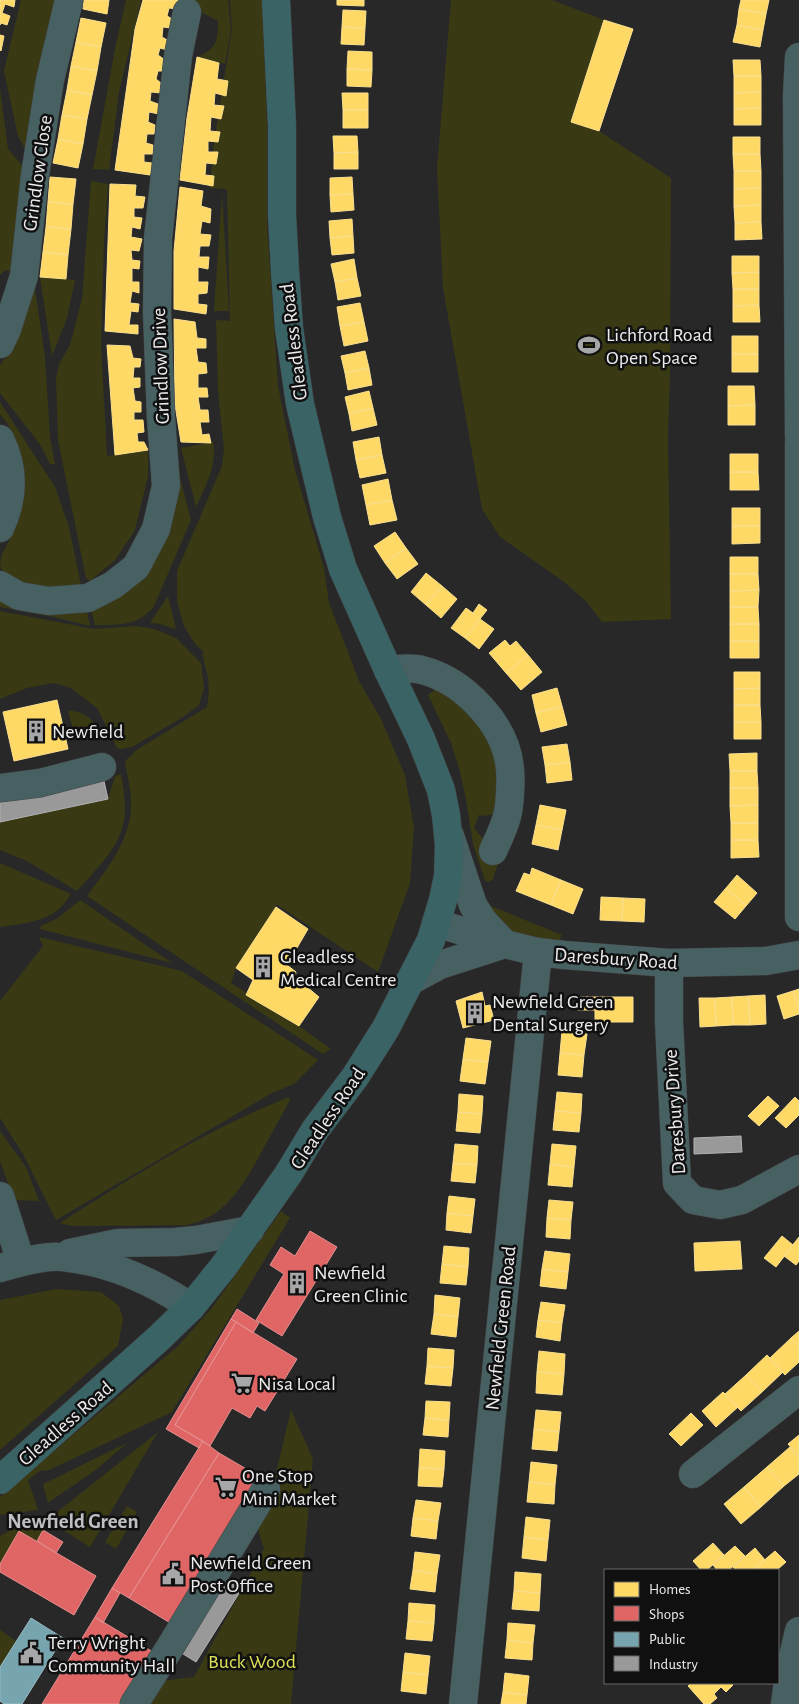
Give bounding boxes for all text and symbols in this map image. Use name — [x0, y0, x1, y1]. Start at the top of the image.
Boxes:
street label: Grindlow Close — [20, 114, 56, 232]
street label: Gleadless Road — [277, 282, 311, 401]
street label: Grindlow Drive — [149, 307, 173, 425]
place label: Lichford Road Open Space — [606, 325, 712, 368]
sports icon: Lichford Road Open Space — [576, 332, 602, 358]
building icon: Newfield — [23, 718, 49, 744]
place label: Newfield — [52, 722, 124, 742]
street label: Daresbury Road — [554, 945, 678, 973]
place label: Gleadless Medical Centre — [280, 947, 396, 990]
building icon: Gleadless Medical Centre — [250, 954, 276, 980]
place label: Newfield Green Dental Surgery — [492, 992, 614, 1035]
building icon: Newfield Green Dental Surgery — [462, 1000, 488, 1026]
street label: Daresbury Drive — [661, 1049, 689, 1175]
street label: Gleadless Road — [287, 1064, 369, 1173]
street label: Newfield Green Road — [482, 1245, 520, 1411]
place label: Newfield Green Clinic — [314, 1263, 407, 1306]
building icon: Newfield Green Clinic — [284, 1270, 310, 1296]
supermarket icon: Nisa Local — [229, 1370, 255, 1396]
place label: Nisa Local — [258, 1374, 336, 1394]
street label: Gleadless Road — [15, 1378, 117, 1470]
place label: One Stop Mini Market — [242, 1466, 337, 1509]
supermarket icon: One Stop Mini Market — [213, 1474, 239, 1500]
district label: Newfield Green — [7, 1511, 139, 1532]
place label: Newfield Green Post Office — [190, 1553, 312, 1596]
public building icon: Newfield Green Post Office — [160, 1561, 186, 1587]
legend — [604, 1569, 779, 1684]
text: Homes — [649, 1582, 691, 1597]
text: Shops — [649, 1607, 684, 1622]
text: Public — [649, 1632, 685, 1647]
place label: Terry Wright Community Hall — [48, 1633, 175, 1676]
public building icon: Terry Wright Community Hall — [18, 1640, 44, 1666]
park label: Buck Wood — [208, 1652, 296, 1672]
text: Industry — [649, 1657, 698, 1672]

